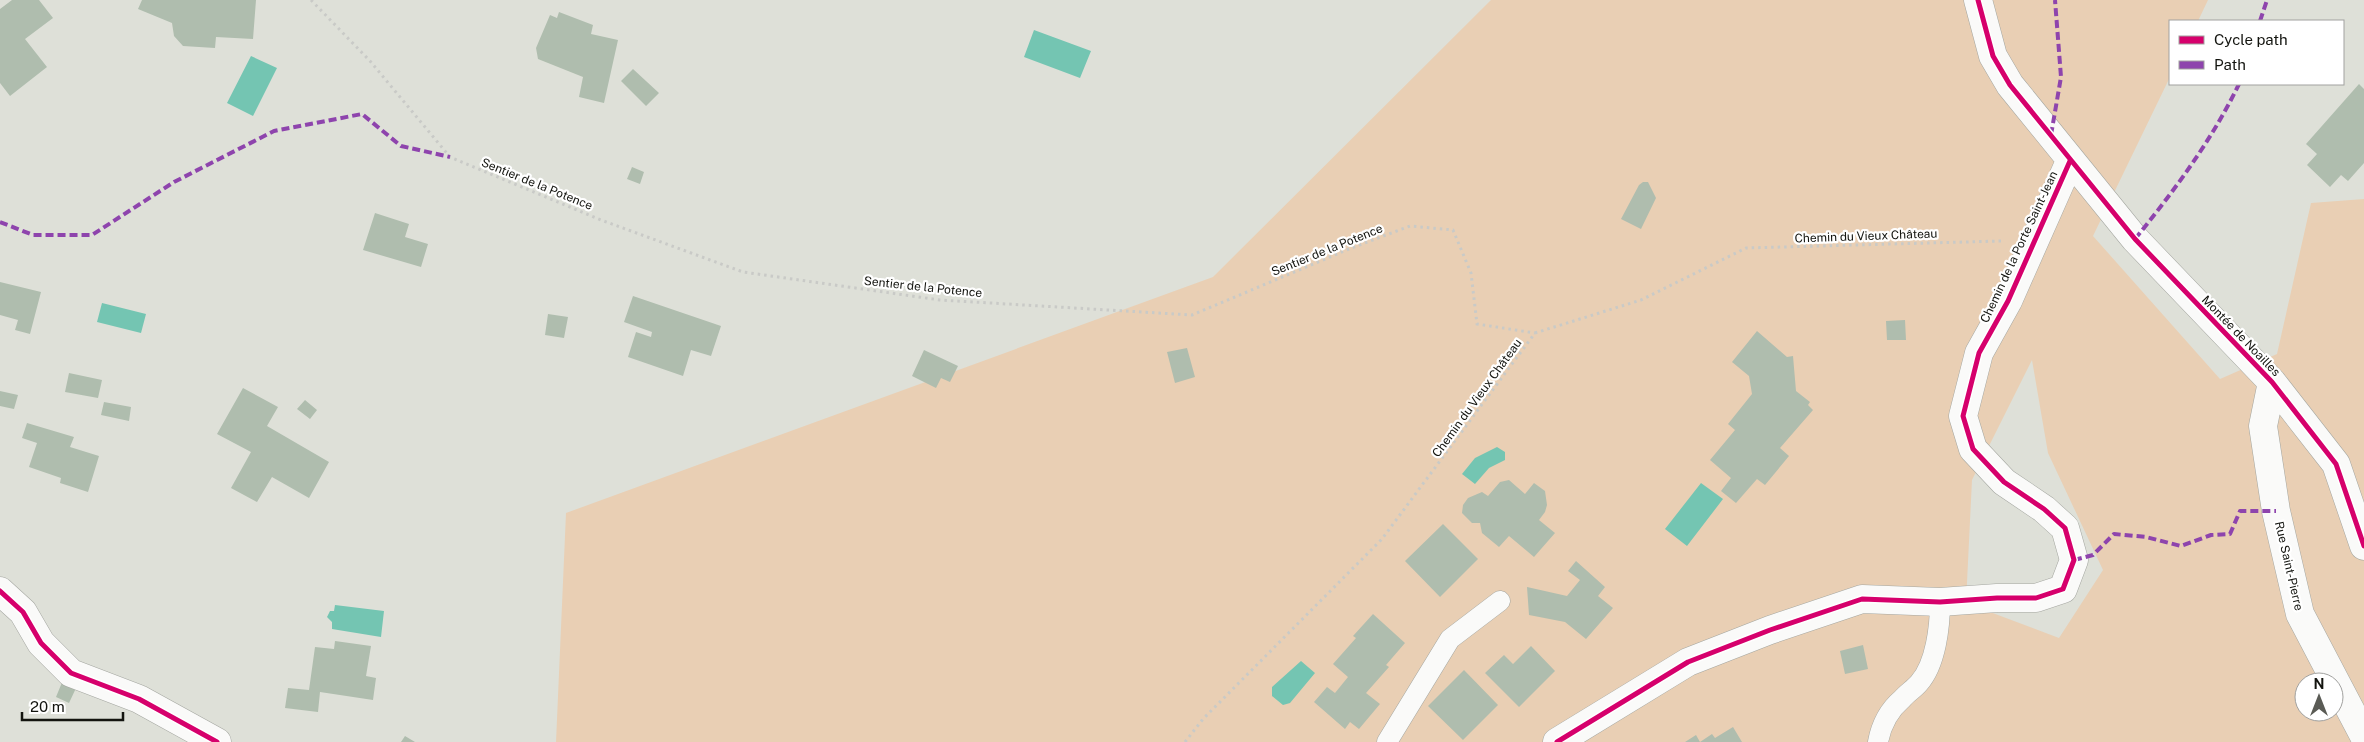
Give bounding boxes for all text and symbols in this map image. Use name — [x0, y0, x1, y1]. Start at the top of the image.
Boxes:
legend — [2169, 20, 2344, 85]
text: Cycle path — [2214, 31, 2288, 48]
text: Path — [2214, 56, 2246, 73]
street label: Sentier de la Potence — [479, 155, 595, 213]
street label: Chemin de la Porte Saint-Jean — [1978, 169, 2060, 325]
street label: Sentier de la Potence — [1269, 221, 1385, 279]
street label: Chemin du Vieux Château — [1794, 227, 1938, 245]
street label: Sentier de la Potence — [863, 274, 983, 300]
street label: Montée de Noailles — [2199, 293, 2283, 379]
street label: Chemin du Vieux Château — [1429, 336, 1525, 460]
street label: Rue Saint-Pierre — [2272, 520, 2306, 612]
north arrow — [2294, 672, 2344, 722]
text: N — [2314, 676, 2324, 692]
scale bar — [22, 690, 124, 722]
text: 20 m — [30, 698, 65, 715]

